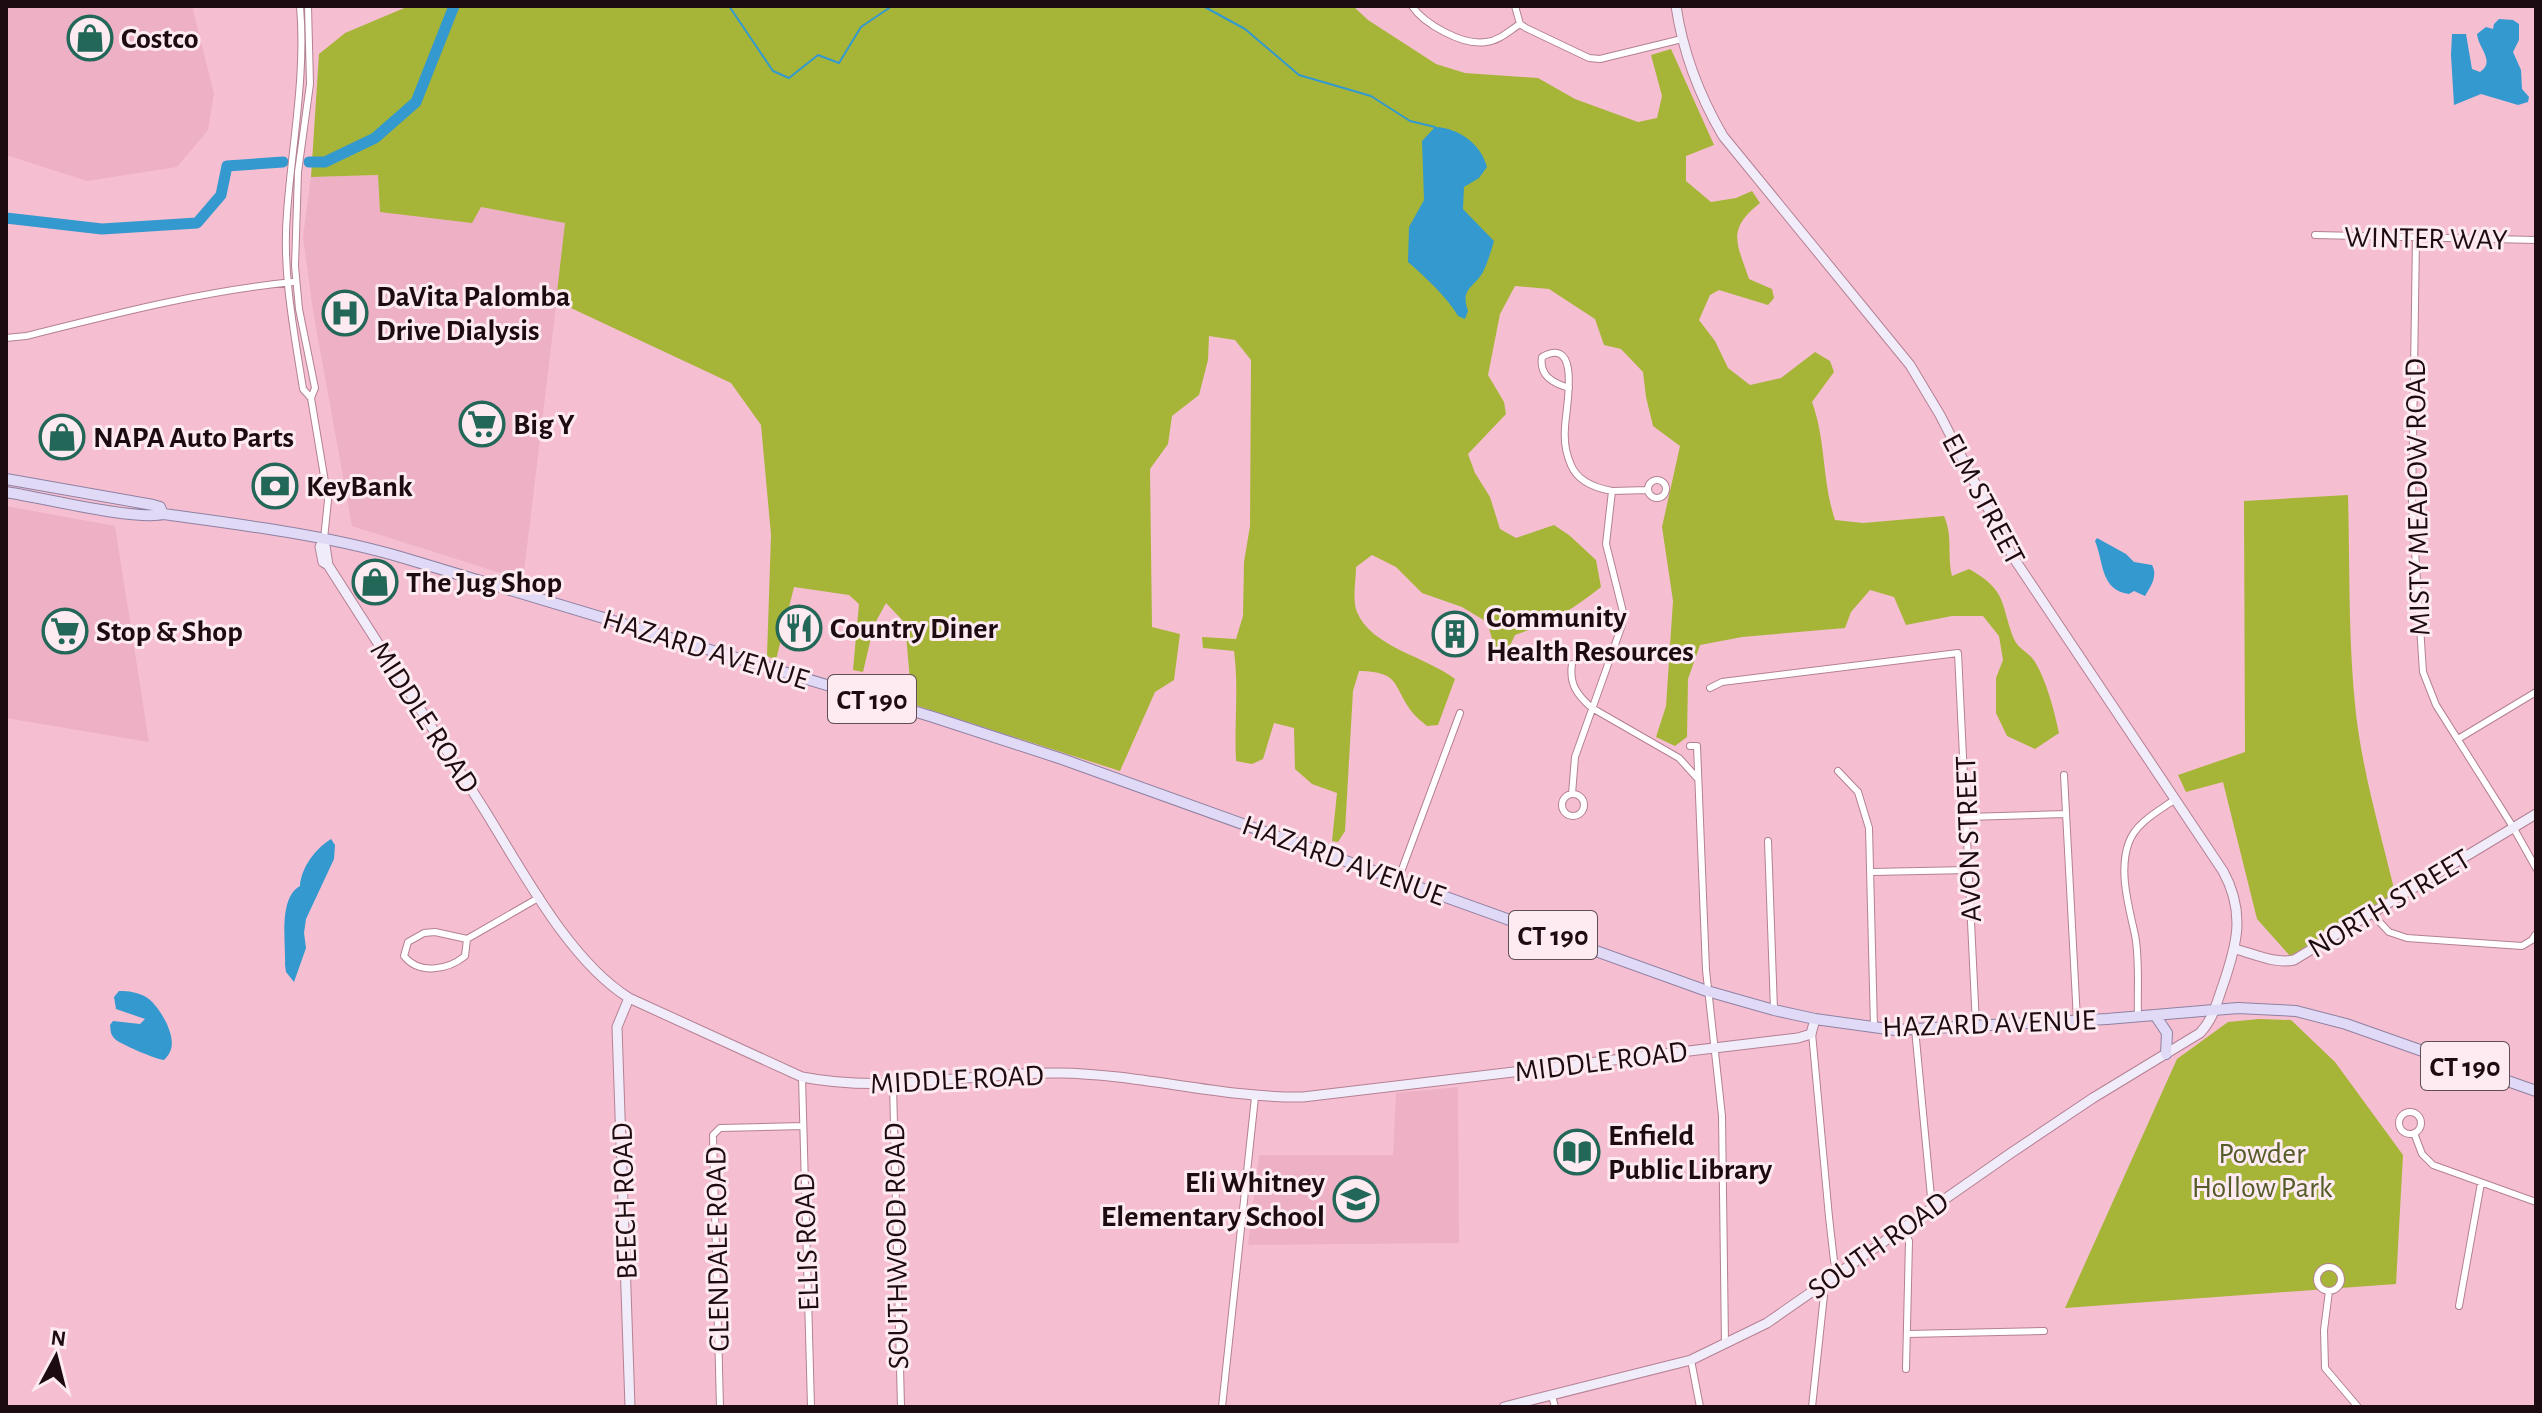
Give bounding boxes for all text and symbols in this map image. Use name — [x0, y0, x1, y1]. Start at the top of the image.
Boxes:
shop icon: Costco — [66, 14, 114, 62]
place label: Costco — [121, 24, 199, 54]
street label: WINTER WAY — [2344, 223, 2508, 255]
place label: DaVita Palomba Drive Dialysis — [376, 282, 570, 346]
hospital icon: DaVita Palomba Drive Dialysis — [321, 289, 369, 337]
street label: MISTY MEADOW ROAD — [2401, 358, 2435, 636]
supermarket icon: Big Y — [458, 400, 506, 448]
place label: Big Y — [513, 410, 575, 440]
shop icon: NAPA Auto Parts — [38, 413, 86, 461]
place label: NAPA Auto Parts — [93, 423, 294, 453]
street label: ELM STREET — [1936, 429, 2030, 570]
bank icon: KeyBank — [251, 462, 299, 510]
place label: KeyBank — [306, 472, 413, 502]
shop icon: The Jug Shop — [351, 558, 399, 606]
place label: The Jug Shop — [406, 568, 562, 598]
place label: Community Health Resources — [1486, 603, 1694, 667]
street label: HAZARD AVENUE — [599, 604, 812, 696]
restaurant icon: Country Diner — [775, 604, 823, 652]
supermarket icon: Stop & Shop — [41, 607, 89, 655]
building icon: Community Health Resources — [1431, 610, 1479, 658]
place label: Country Diner — [830, 614, 998, 644]
place label: Stop & Shop — [96, 617, 243, 647]
street label: MIDDLE ROAD — [364, 636, 484, 799]
road number: CT 190 — [828, 675, 916, 723]
street label: AVON STREET — [1951, 755, 1987, 923]
street label: HAZARD AVENUE — [1238, 810, 1449, 912]
street label: NORTH STREET — [2303, 844, 2476, 964]
road number: CT 190 — [1509, 911, 1597, 959]
street label: HAZARD AVENUE — [1882, 1005, 2096, 1043]
street label: MIDDLE ROAD — [1513, 1036, 1689, 1087]
road number: CT 190 — [2421, 1042, 2509, 1090]
street label: MIDDLE ROAD — [869, 1060, 1045, 1100]
place label: Enfield Public Library — [1608, 1121, 1773, 1185]
street label: BEECH ROAD — [607, 1122, 643, 1280]
street label: SOUTHWOOD ROAD — [880, 1122, 914, 1370]
library icon: Enfield Public Library — [1553, 1128, 1601, 1176]
park label: Powder Hollow Park — [2192, 1139, 2333, 1203]
street label: GLENDALE ROAD — [701, 1146, 735, 1352]
place label: Eli Whitney Elementary School — [1101, 1168, 1326, 1232]
street label: ELLIS ROAD — [790, 1172, 824, 1312]
school or university icon: Eli Whitney Elementary School — [1332, 1175, 1380, 1223]
street label: SOUTH ROAD — [1803, 1187, 1954, 1305]
north arrow — [16, 1317, 96, 1397]
text: N — [49, 1326, 67, 1350]

